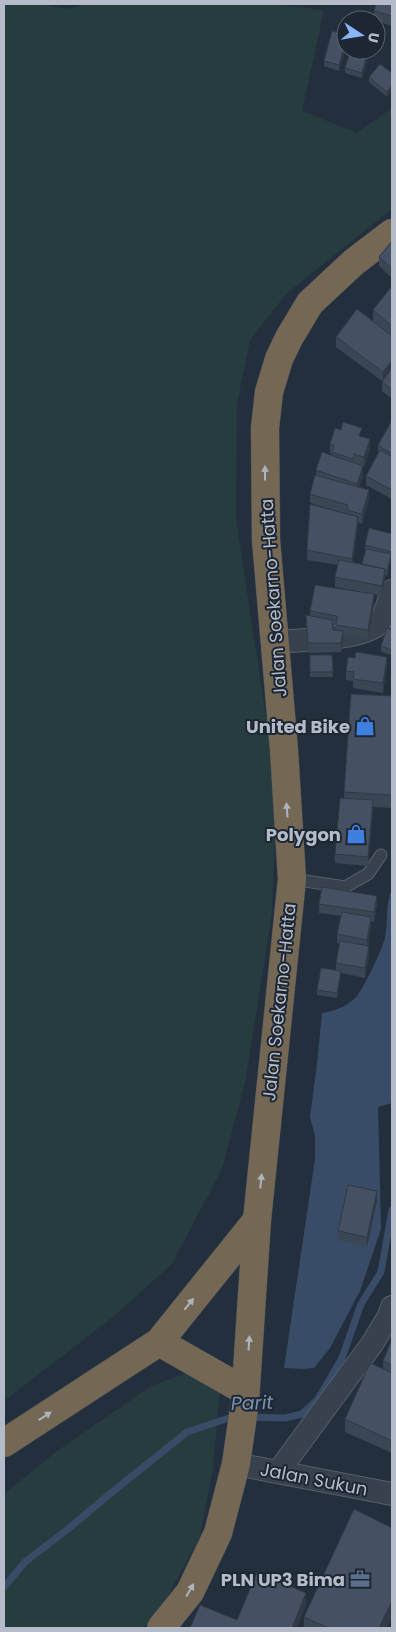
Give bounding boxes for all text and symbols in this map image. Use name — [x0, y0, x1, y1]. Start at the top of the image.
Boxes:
north arrow — [336, 10, 386, 60]
text: U — [363, 31, 385, 45]
one-way arrow — [261, 465, 269, 481]
street label: Jalan Soekarno-Hatta — [254, 498, 292, 698]
place label: United Bike — [246, 714, 350, 739]
shop icon: United Bike — [354, 715, 376, 737]
one-way arrow — [283, 802, 291, 818]
place label: Polygon — [266, 822, 341, 847]
shop icon: Polygon — [345, 823, 367, 845]
street label: Jalan Soekarno-Hatta — [256, 902, 302, 1102]
one-way arrow — [257, 1172, 265, 1188]
one-way arrow — [184, 1297, 195, 1310]
one-way arrow — [245, 1334, 253, 1350]
water label: Parit — [230, 1389, 275, 1417]
one-way arrow — [38, 1411, 51, 1421]
street label: Jalan Sukun — [258, 1456, 370, 1502]
place label: PLN UP3 Bima — [221, 1567, 345, 1592]
office icon: PLN UP3 Bima — [349, 1568, 371, 1590]
one-way arrow — [186, 1582, 194, 1597]

